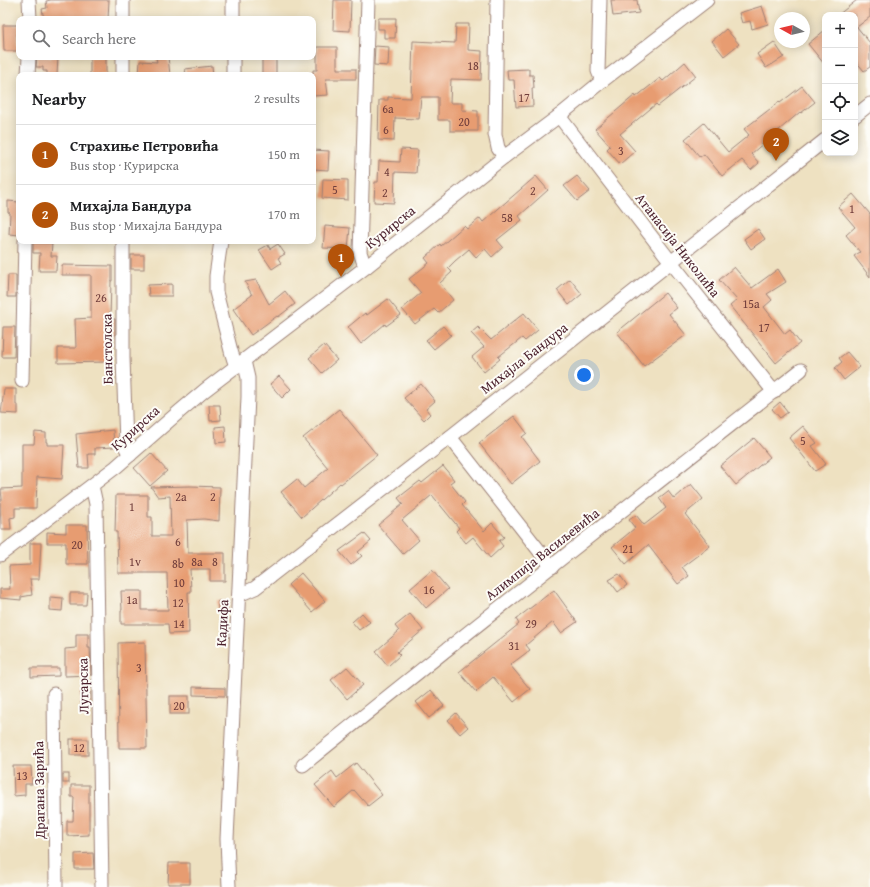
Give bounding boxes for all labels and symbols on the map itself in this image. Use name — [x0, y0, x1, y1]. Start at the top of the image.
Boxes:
north arrow — [774, 12, 810, 48]
house number: 18 — [467, 57, 479, 74]
house number: 17 — [518, 89, 530, 106]
house number: 6a — [382, 100, 394, 117]
house number: 20 — [458, 113, 470, 130]
house number: 6 — [383, 121, 389, 138]
pin: 2 — [763, 128, 789, 161]
house number: 3 — [618, 142, 624, 159]
house number: 4 — [384, 163, 390, 180]
house number: 5 — [332, 181, 338, 198]
house number: 2 — [530, 182, 536, 199]
house number: 2 — [382, 184, 388, 201]
street label: Атанасија Николића — [631, 189, 725, 302]
street label: Курирска — [361, 200, 420, 253]
house number: 1 — [849, 200, 855, 217]
house number: 58 — [501, 209, 513, 226]
pin: 1 — [328, 244, 354, 277]
house number: 26 — [95, 289, 107, 306]
house number: 15a — [742, 295, 760, 312]
street label: Банстолска — [96, 313, 118, 385]
street label: Михајла Бандура — [476, 317, 572, 399]
house number: 17 — [758, 319, 770, 336]
your location — [574, 365, 594, 385]
street label: Курирска — [106, 400, 164, 455]
house number: 5 — [800, 432, 806, 449]
house number: 2a — [175, 488, 187, 505]
house number: 2 — [210, 488, 216, 505]
house number: 1 — [129, 498, 135, 515]
street label: Алимпија Васиљевића — [481, 503, 604, 605]
house number: 6 — [175, 533, 181, 550]
house number: 20 — [71, 536, 83, 553]
house number: 21 — [622, 540, 634, 557]
house number: 1v — [129, 553, 141, 570]
house number: 8a — [191, 553, 203, 570]
house number: 8 — [212, 553, 218, 570]
house number: 8b — [172, 555, 184, 572]
house number: 10 — [173, 574, 185, 591]
house number: 16 — [423, 581, 435, 598]
house number: 1a — [126, 591, 138, 608]
house number: 12 — [172, 594, 184, 611]
street label: Кадифа — [211, 599, 233, 647]
house number: 14 — [173, 615, 185, 632]
house number: 29 — [525, 615, 537, 632]
house number: 31 — [508, 637, 520, 654]
street label: Лугарска — [73, 657, 93, 714]
house number: 3 — [136, 659, 142, 676]
house number: 20 — [173, 697, 185, 714]
house number: 12 — [73, 739, 85, 756]
street label: Драгана Зарића — [28, 741, 50, 840]
house number: 13 — [16, 767, 28, 784]

